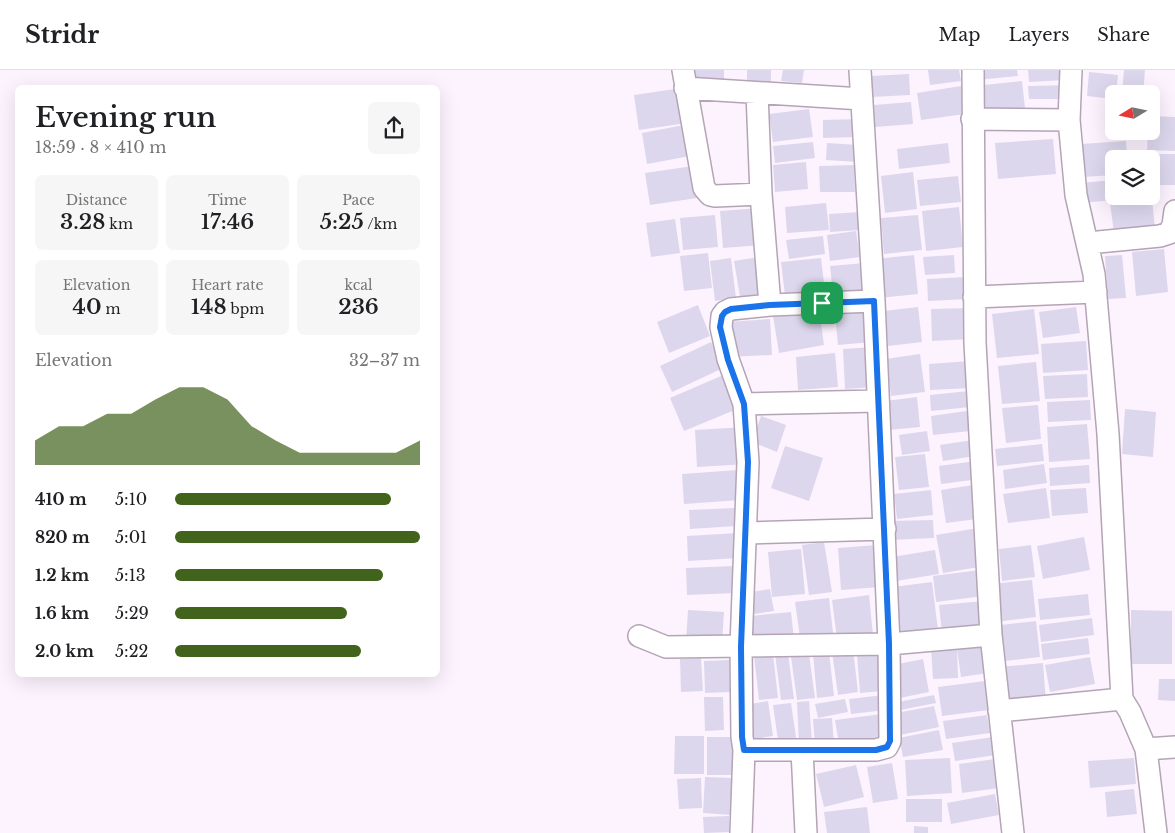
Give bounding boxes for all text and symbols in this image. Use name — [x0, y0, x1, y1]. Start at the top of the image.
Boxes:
text: Stridr — [25, 20, 99, 49]
text: Map — [939, 24, 980, 46]
text: Layers — [1008, 24, 1069, 46]
text: Share — [1097, 24, 1150, 46]
north arrow — [1105, 85, 1160, 140]
map controls — [1105, 85, 1160, 205]
text: Evening run — [35, 100, 216, 135]
button: share — [368, 102, 420, 154]
text: 18:59 · 8 × 410 m — [35, 137, 166, 157]
button: layers — [1105, 150, 1160, 205]
text: Distance — [66, 191, 127, 209]
text: Time — [208, 191, 247, 209]
text: Pace — [342, 191, 375, 209]
text: 3.28 — [60, 209, 105, 235]
text: 17:46 — [201, 209, 254, 235]
text: 5:25 — [320, 209, 364, 235]
text: km — [105, 215, 133, 233]
text: /km — [364, 215, 397, 233]
text: Elevation — [63, 276, 130, 294]
text: Heart rate — [191, 276, 264, 294]
text: kcal — [345, 276, 372, 294]
pin — [801, 282, 843, 324]
icon: arrive — [808, 289, 836, 317]
text: 40 — [72, 294, 101, 320]
text: 148 — [191, 294, 227, 320]
text: 236 — [338, 294, 379, 320]
text: m — [101, 300, 121, 318]
text: bpm — [227, 300, 264, 318]
text: Elevation — [35, 350, 112, 370]
text: 32–37 m — [349, 350, 420, 370]
text: 410 m — [35, 489, 87, 509]
text: 5:10 — [115, 489, 147, 509]
text: 820 m — [35, 527, 90, 547]
text: 5:01 — [115, 527, 147, 547]
text: 1.2 km — [35, 565, 89, 585]
text: 5:13 — [115, 565, 146, 585]
text: 1.6 km — [35, 603, 89, 623]
text: 5:29 — [115, 603, 149, 623]
text: 2.0 km — [35, 641, 94, 661]
text: 5:22 — [115, 641, 148, 661]

